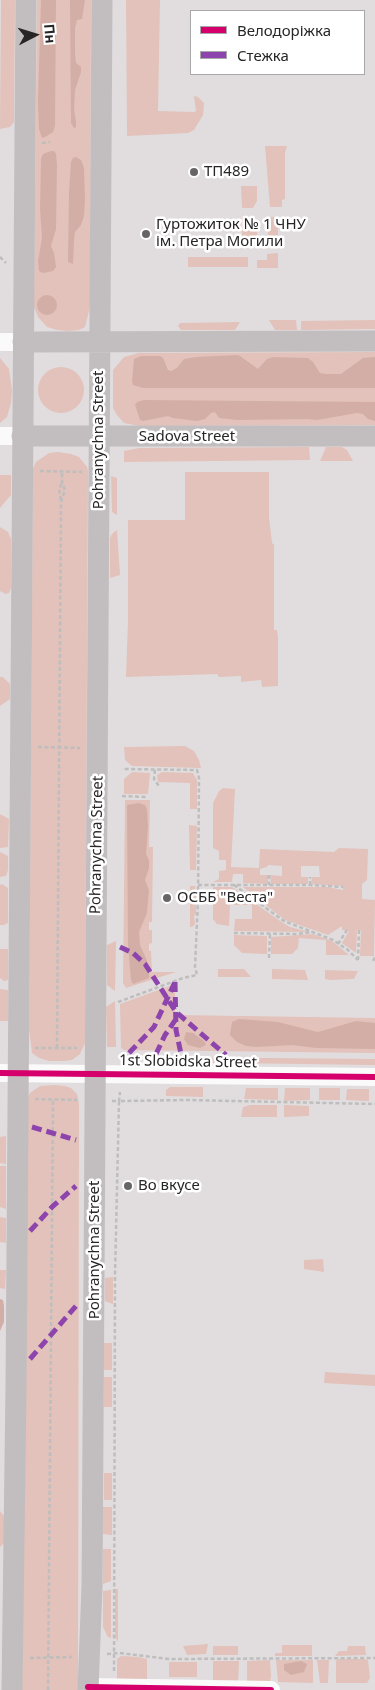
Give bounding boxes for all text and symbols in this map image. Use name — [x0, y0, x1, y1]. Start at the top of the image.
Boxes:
north arrow — [10, 10, 60, 60]
legend — [190, 10, 365, 75]
text: Велодоріжка — [237, 20, 331, 40]
text: Пн — [40, 23, 61, 44]
text: Стежка — [237, 45, 289, 65]
place label: ТП489 — [204, 163, 249, 181]
marker: ТП489 — [188, 166, 200, 178]
place label: Гуртожиток № 1 ЧНУ ім. Петра Могили — [156, 216, 306, 251]
marker: Гуртожиток № 1 ЧНУ ім. Петра Могили — [140, 228, 152, 240]
street label: Pohranychna Street — [90, 371, 108, 509]
street label: Sadova Street — [139, 428, 235, 446]
street label: Pohranychna Street — [87, 776, 107, 914]
place label: ОСББ "Веста" — [177, 889, 273, 907]
marker: ОСББ "Веста" — [161, 892, 173, 904]
street label: 1st Slobidska Street — [119, 1052, 257, 1072]
place label: Во вкусе — [138, 1177, 200, 1195]
marker: Во вкусе — [122, 1180, 134, 1192]
street label: Pohranychna Street — [86, 1181, 104, 1319]

